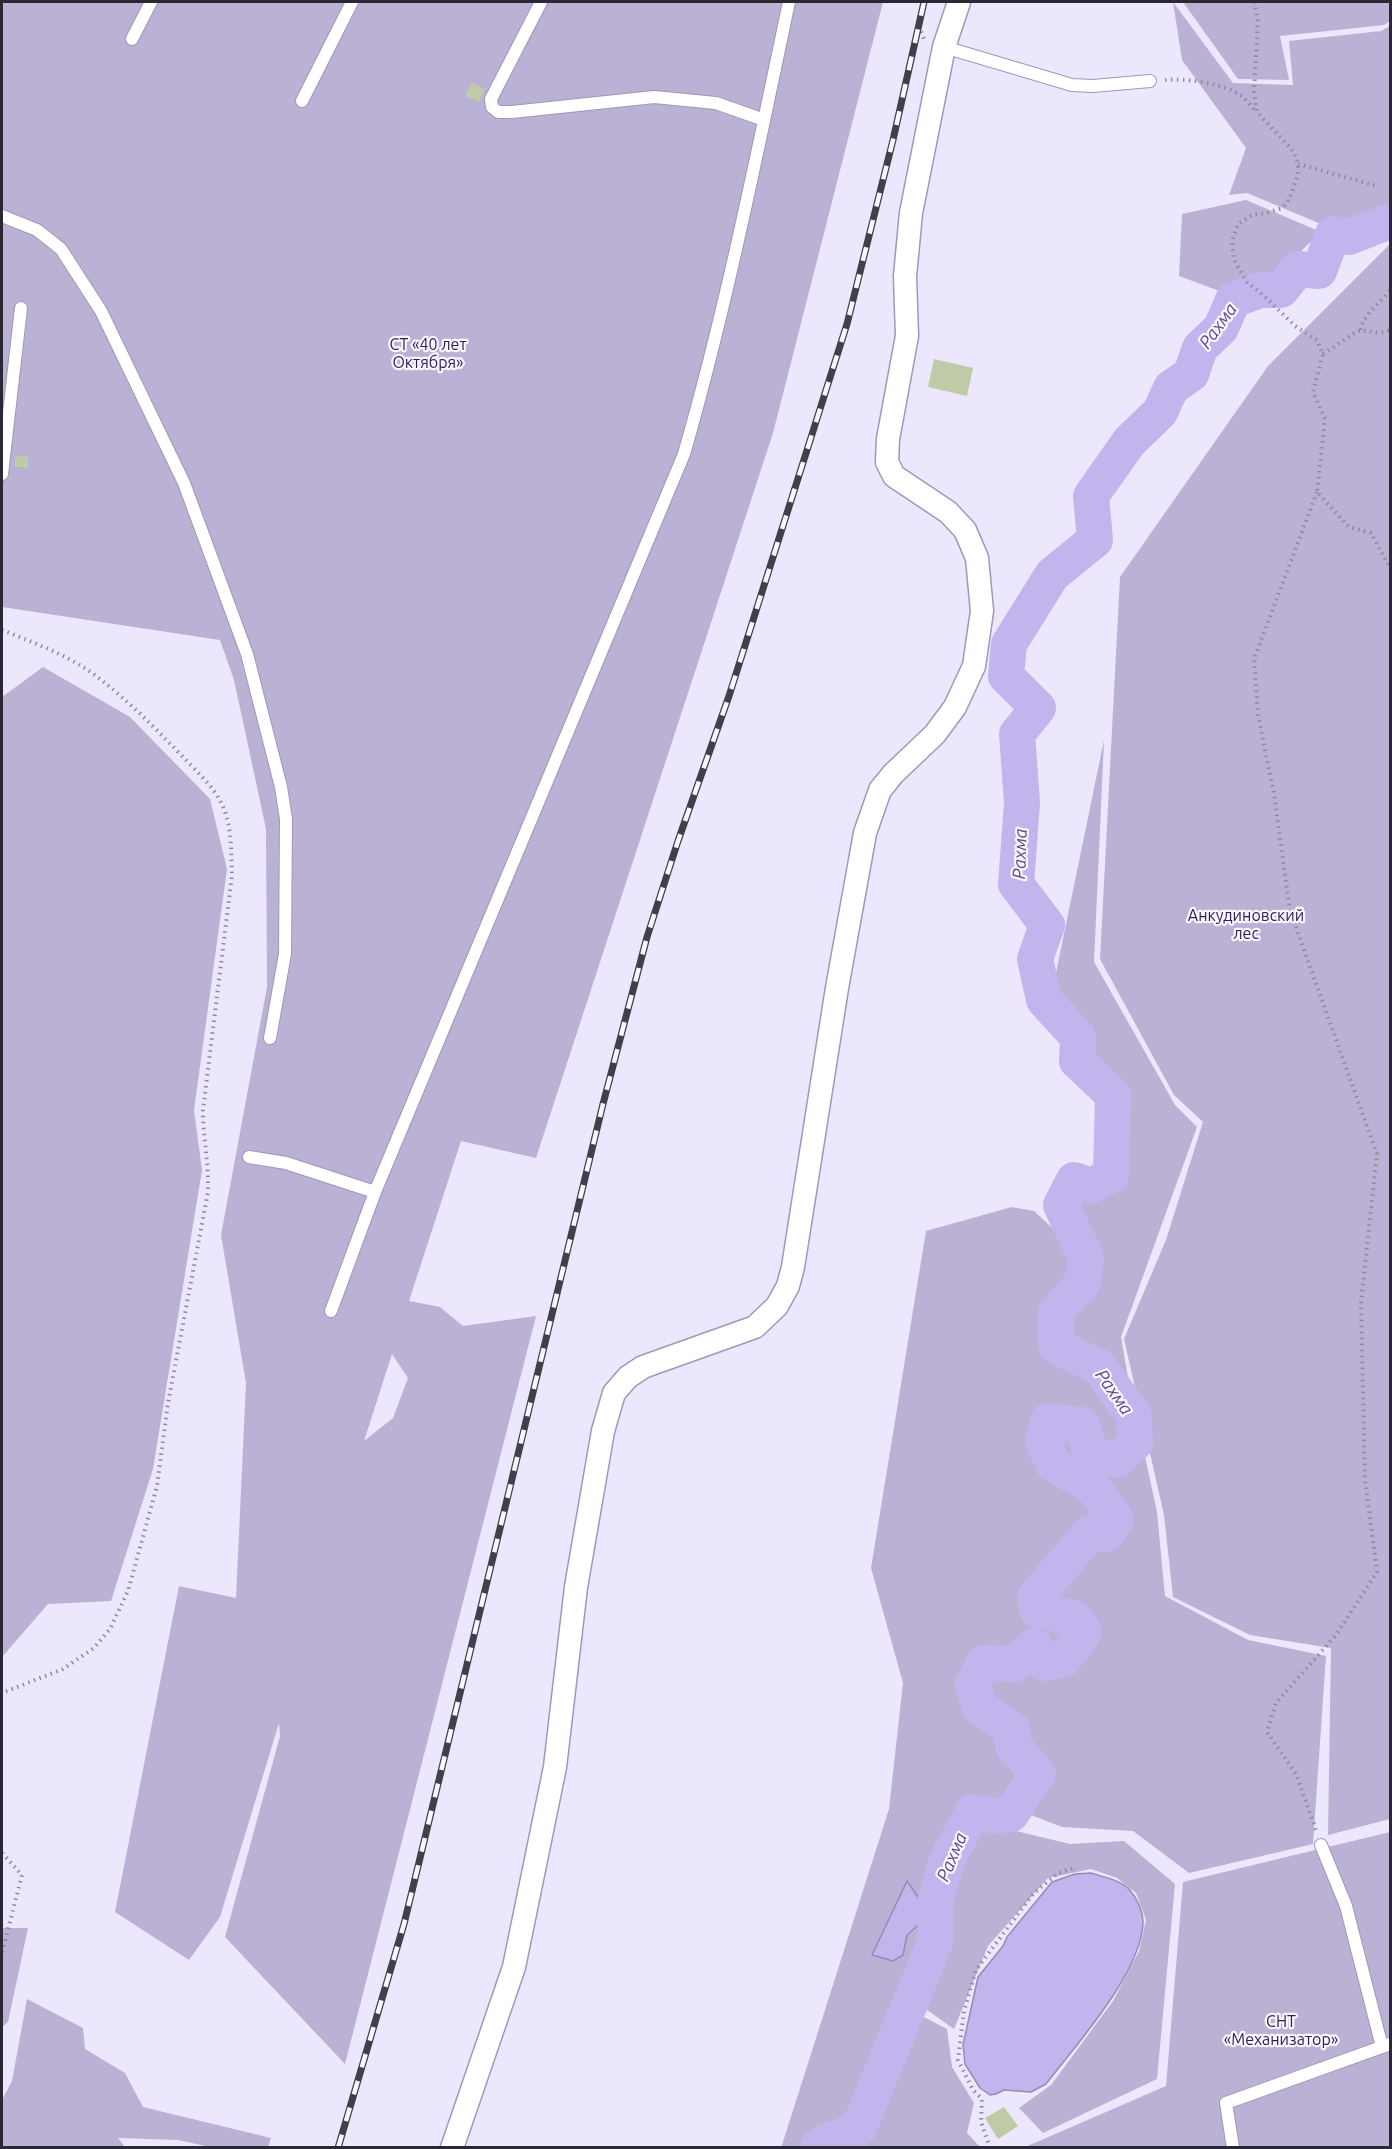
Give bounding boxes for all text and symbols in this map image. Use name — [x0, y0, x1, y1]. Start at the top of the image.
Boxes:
water label: Рахма — [1194, 299, 1242, 353]
park label: СТ «40 лет Октября» — [389, 335, 467, 373]
water label: Рахма — [1008, 828, 1032, 880]
park label: Анкудиновский лес — [1188, 906, 1304, 944]
water label: Рахма — [1091, 1365, 1137, 1419]
water label: Рахма — [932, 1829, 972, 1885]
park label: СНТ «Механизатор» — [1224, 2012, 1338, 2050]

